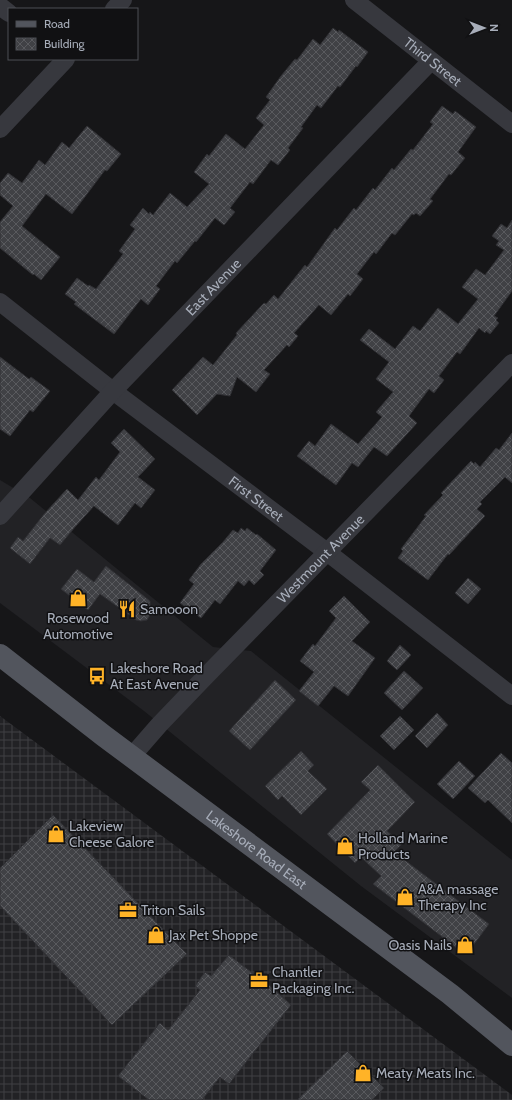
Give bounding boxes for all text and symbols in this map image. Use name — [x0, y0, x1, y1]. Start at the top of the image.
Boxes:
legend — [8, 8, 138, 60]
north arrow — [464, 8, 504, 48]
text: Road — [44, 16, 70, 31]
text: N — [487, 24, 501, 32]
street label: Third Street — [400, 33, 466, 90]
text: Building — [44, 36, 86, 51]
street label: East Avenue — [182, 255, 245, 319]
street label: First Street — [225, 472, 287, 525]
street label: Westmount Avenue — [273, 510, 368, 607]
shop icon: Rosewood Automotive — [68, 588, 88, 608]
restaurant icon: Samooon — [117, 599, 137, 619]
place label: Samooon — [140, 600, 198, 618]
place label: Rosewood Automotive — [43, 609, 113, 643]
place label: Lakeshore Road At East Avenue — [110, 659, 203, 693]
bus stop icon: Lakeshore Road At East Avenue — [87, 666, 107, 686]
street label: Lakeshore Road East — [203, 806, 311, 893]
place label: Lakeview Cheese Galore — [69, 817, 154, 851]
shop icon: Lakeview Cheese Galore — [46, 824, 66, 844]
place label: Holland Marine Products — [358, 829, 448, 863]
shop icon: Holland Marine Products — [335, 836, 355, 856]
place label: A&A massage Therapy Inc — [418, 880, 498, 914]
shop icon: A&A massage Therapy Inc — [395, 887, 415, 907]
office icon: Triton Sails — [118, 900, 138, 920]
place label: Triton Sails — [141, 901, 205, 919]
shop icon: Jax Pet Shoppe — [146, 925, 166, 945]
place label: Jax Pet Shoppe — [168, 926, 258, 944]
shop icon: Oasis Nails — [455, 935, 475, 955]
place label: Oasis Nails — [388, 936, 452, 954]
place label: Chantler Packaging Inc. — [272, 963, 355, 997]
office icon: Chantler Packaging Inc. — [249, 970, 269, 990]
shop icon: Meaty Meats Inc. — [353, 1063, 373, 1083]
place label: Meaty Meats Inc. — [376, 1064, 475, 1082]

